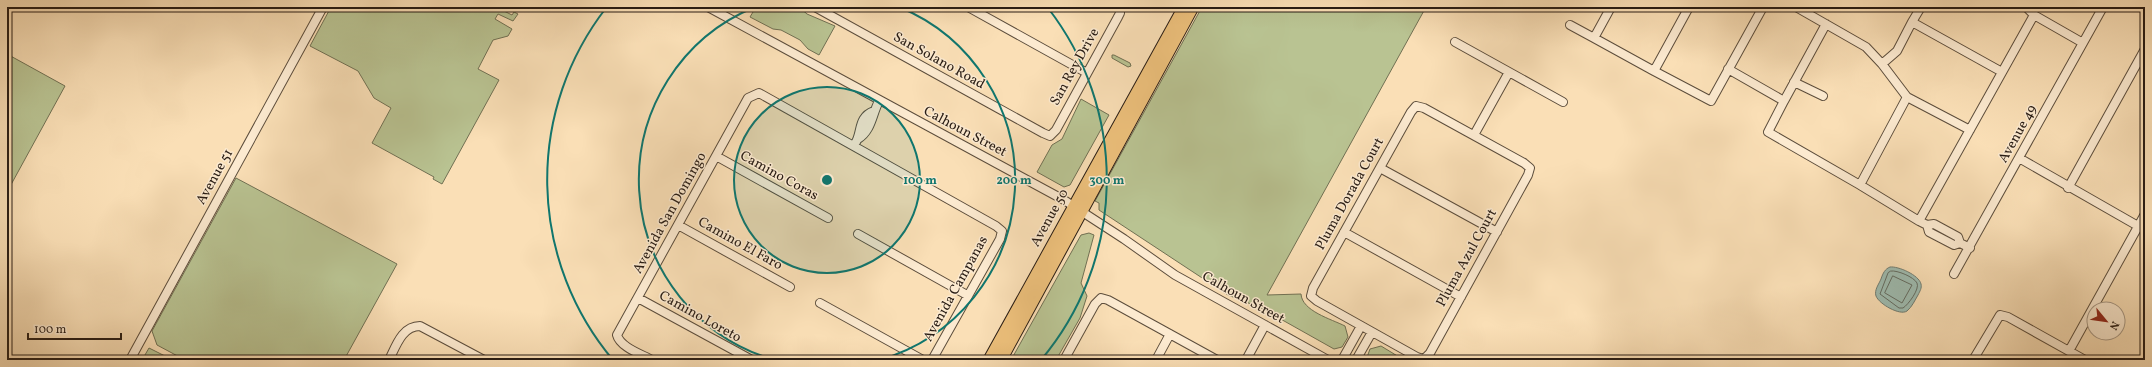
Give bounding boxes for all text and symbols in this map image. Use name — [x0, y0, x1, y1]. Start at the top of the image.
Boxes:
street label: San Rey Drive — [1046, 25, 1104, 109]
street label: San Solano Road — [890, 28, 988, 94]
street label: Avenue 49 — [1994, 101, 2042, 167]
street label: Calhoun Street — [920, 102, 1010, 162]
street label: Pluma Dorada Court — [1311, 134, 1389, 254]
street label: Avenue 51 — [192, 146, 238, 208]
street label: Camino Coras — [736, 147, 822, 205]
street label: Avenida San Domingo — [629, 149, 711, 277]
centre of rings — [820, 173, 834, 187]
text: 100 m — [903, 173, 937, 189]
text: 200 m — [996, 173, 1032, 189]
text: 300 m — [1090, 173, 1125, 189]
street label: Avenue 50 — [1026, 186, 1074, 250]
street label: Pluma Azul Court — [1432, 205, 1502, 310]
street label: Camino El Faro — [694, 213, 786, 275]
street label: Avenida Campanas — [919, 233, 993, 345]
street label: Calhoun Street — [1198, 267, 1288, 329]
street label: Camino Loreto — [655, 287, 745, 347]
north arrow — [2086, 301, 2126, 341]
scale bar — [28, 315, 121, 341]
text: N — [2105, 318, 2122, 332]
text: 100 m — [34, 322, 67, 338]

